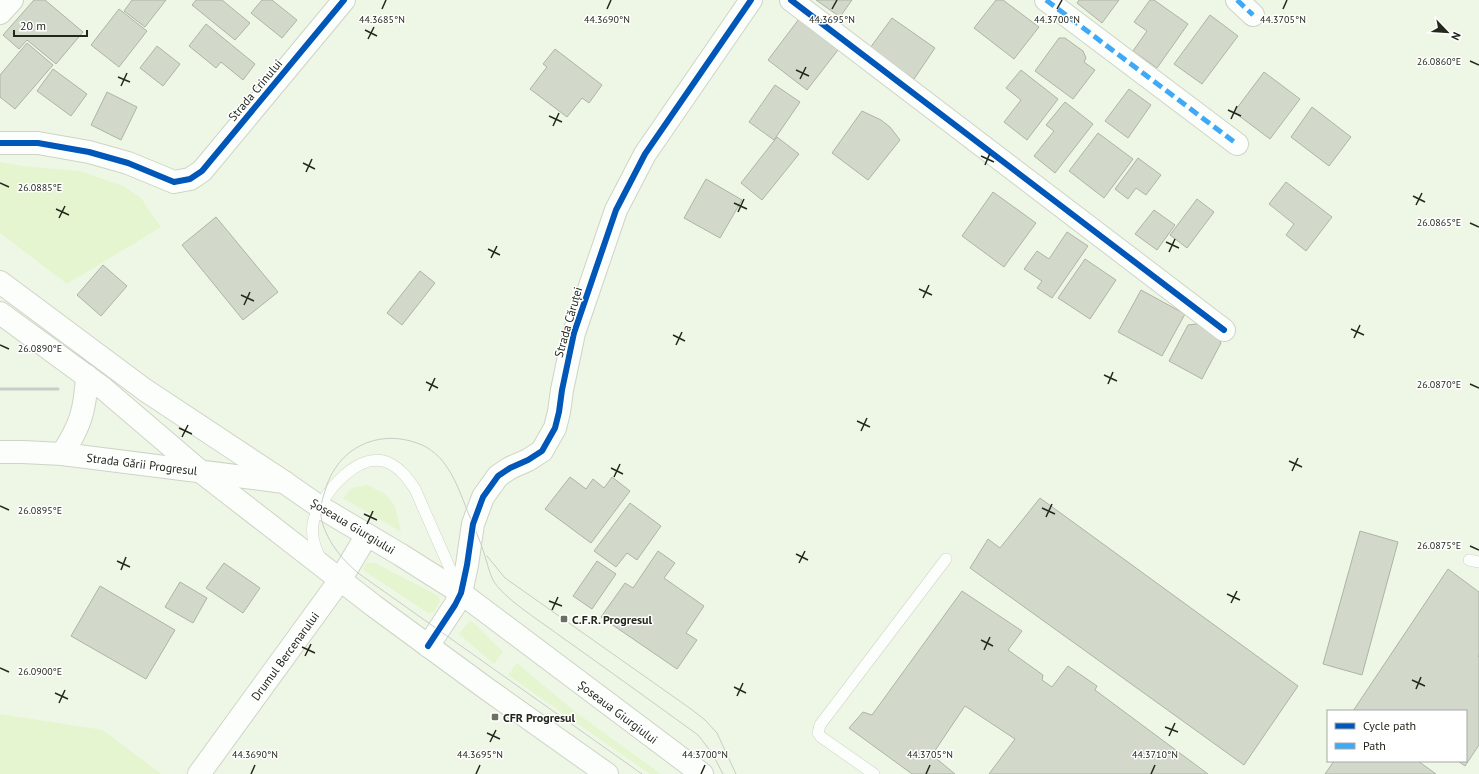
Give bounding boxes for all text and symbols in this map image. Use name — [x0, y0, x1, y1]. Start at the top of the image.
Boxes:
scale bar — [14, 12, 87, 38]
north arrow — [1427, 12, 1467, 52]
text: 44.3685°N — [359, 13, 405, 26]
text: 44.3690°N — [584, 13, 630, 26]
text: 44.3695°N — [809, 13, 855, 26]
text: 44.3700°N — [1034, 13, 1080, 26]
text: 44.3705°N — [1260, 13, 1306, 26]
text: 20 m — [20, 18, 46, 33]
text: N — [1448, 30, 1464, 42]
text: 26.0860°E — [1417, 55, 1461, 68]
street label: Strada Crinului — [225, 56, 285, 124]
text: 26.0885°E — [18, 181, 62, 194]
text: 26.0865°E — [1417, 216, 1461, 229]
street label: Strada Căruței — [551, 285, 585, 359]
text: 26.0890°E — [18, 342, 62, 355]
text: 26.0870°E — [1417, 378, 1461, 391]
street label: Strada Gării Progresul — [86, 450, 199, 478]
street label: Șoseaua Giurgiului — [308, 495, 398, 557]
text: 26.0895°E — [18, 504, 62, 517]
text: 26.0875°E — [1417, 539, 1461, 552]
street label: Drumul Bercenarului — [248, 609, 322, 703]
place label: C.F.R. Progresul — [572, 612, 653, 627]
marker: C.F.R. Progresul — [559, 614, 569, 624]
text: 26.0900°E — [18, 665, 62, 678]
street label: Șoseaua Giurgiului — [575, 677, 661, 747]
place label: CFR Progresul — [503, 710, 575, 725]
legend — [1327, 710, 1467, 762]
marker: CFR Progresul — [490, 712, 500, 722]
text: Cycle path — [1363, 718, 1416, 733]
text: Path — [1363, 738, 1386, 753]
text: 44.3690°N — [232, 748, 278, 761]
text: 44.3695°N — [457, 748, 503, 761]
text: 44.3700°N — [682, 748, 728, 761]
text: 44.3705°N — [907, 748, 953, 761]
text: 44.3710°N — [1132, 748, 1178, 761]

